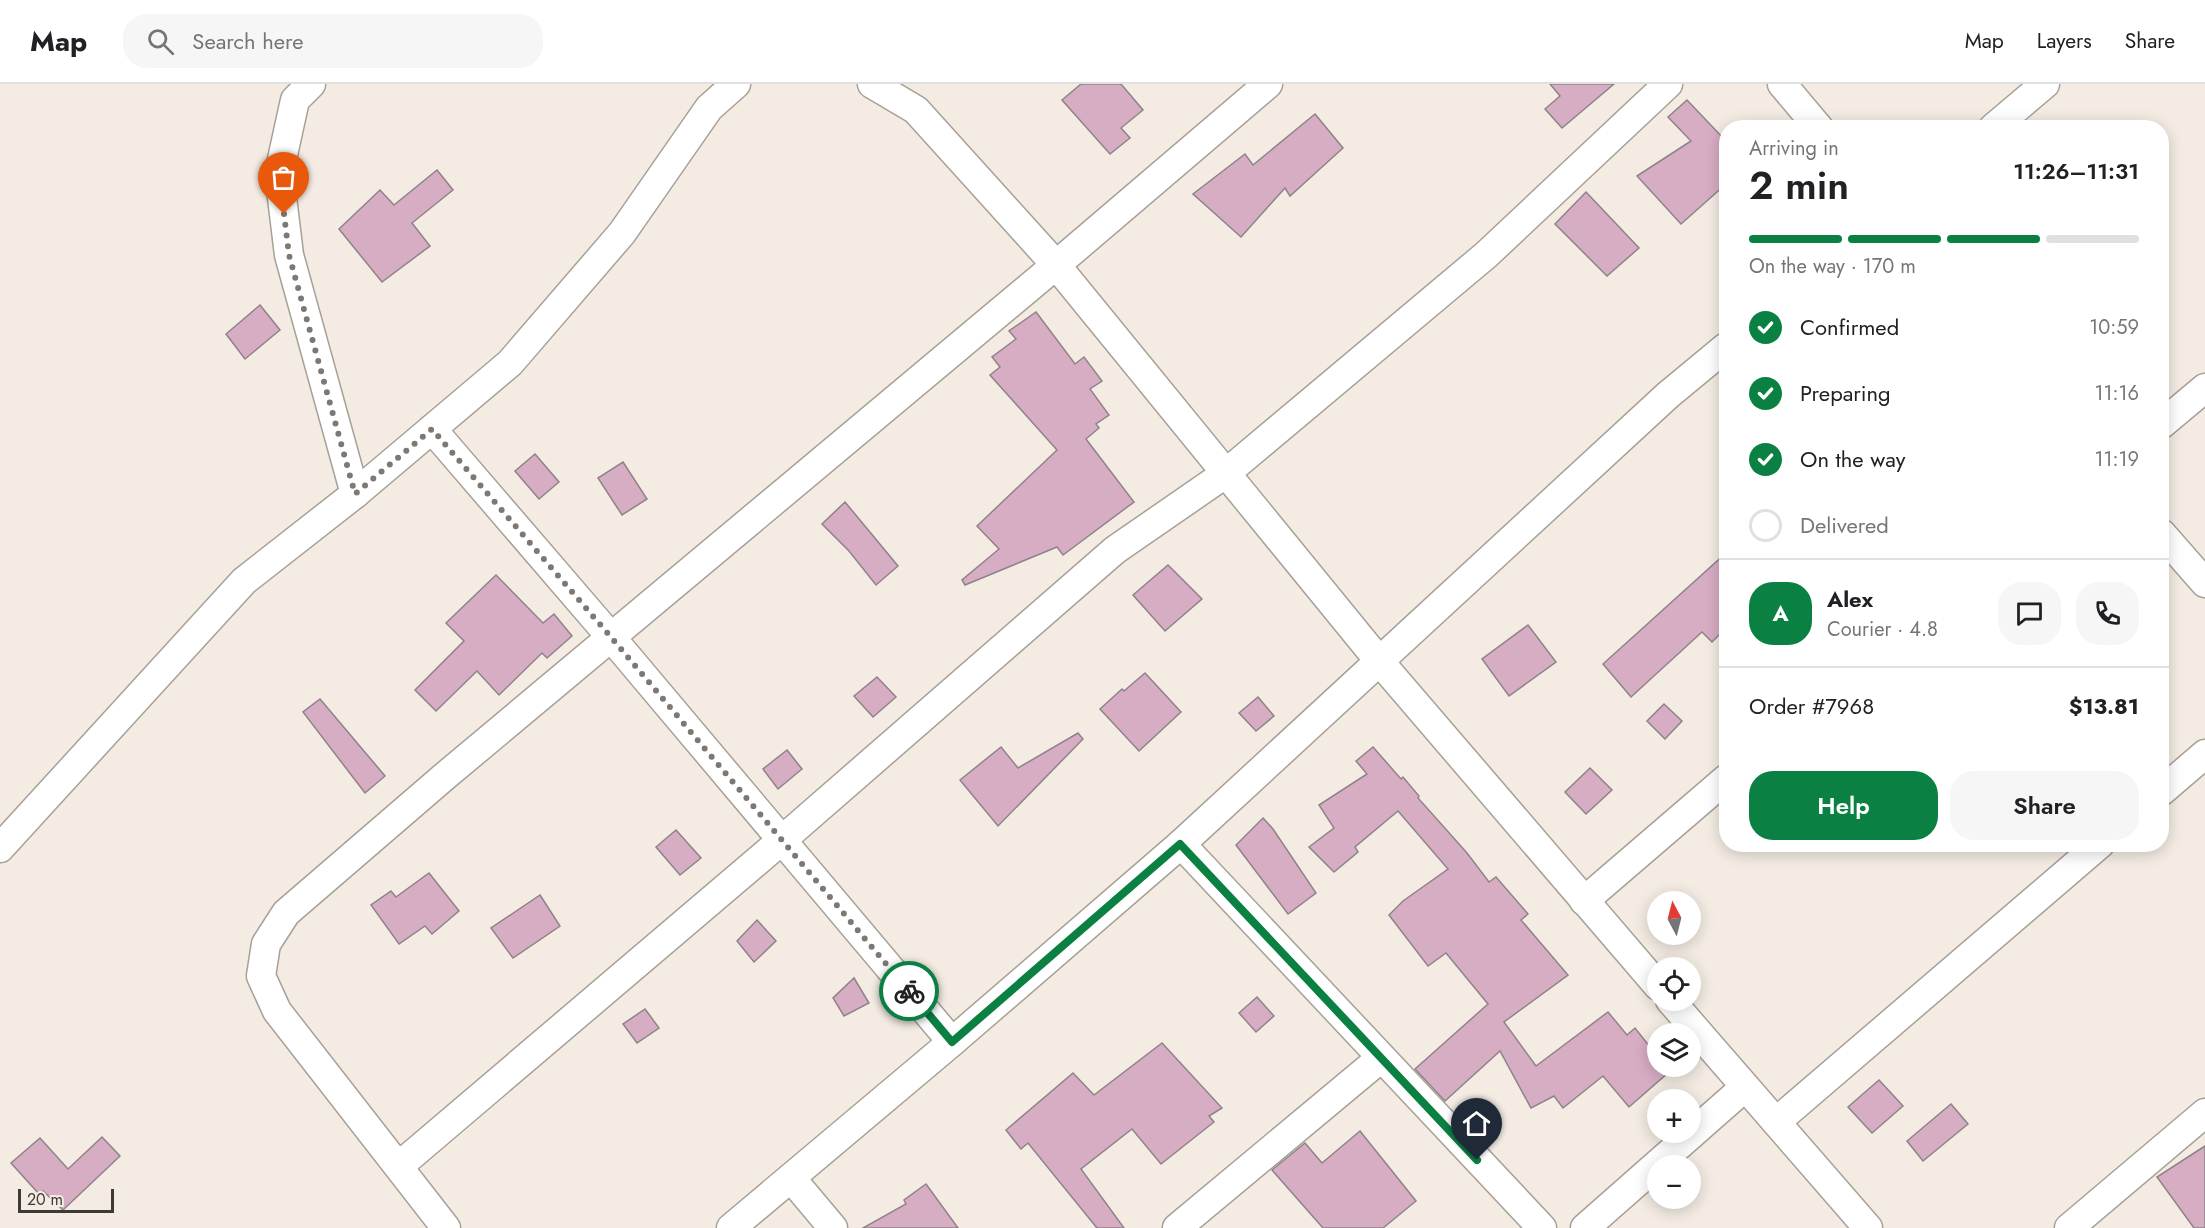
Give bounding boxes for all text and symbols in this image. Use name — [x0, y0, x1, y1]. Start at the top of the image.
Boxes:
search box — [123, 14, 543, 68]
text: Map — [30, 21, 87, 62]
icon: search — [144, 25, 177, 58]
text: Search here — [192, 25, 304, 57]
text: Map — [1965, 26, 2004, 56]
text: Layers — [2037, 26, 2092, 56]
text: Share — [2125, 26, 2175, 56]
text: Arriving in — [1749, 134, 1839, 163]
pin — [258, 152, 309, 214]
text: 11:26–11:31 — [2013, 155, 2139, 187]
text: 2 min — [1749, 157, 1849, 214]
icon: bag — [267, 161, 300, 194]
text: On the way · 170 m — [1749, 252, 1916, 281]
icon: check — [1749, 311, 1782, 344]
text: Confirmed — [1800, 311, 1899, 343]
text: 10:59 — [2089, 313, 2139, 342]
icon: check — [1749, 377, 1782, 410]
text: Preparing — [1800, 377, 1891, 409]
text: 11:16 — [2094, 379, 2139, 408]
icon: check — [1749, 443, 1782, 476]
text: On the way — [1800, 443, 1905, 475]
text: 11:19 — [2094, 445, 2139, 474]
text: Delivered — [1800, 509, 1889, 541]
button: chat — [1998, 582, 2061, 645]
button: phone — [2076, 582, 2139, 645]
text: Alex — [1827, 583, 1873, 615]
text: A — [1772, 597, 1789, 629]
text: Courier · 4.8 — [1827, 615, 1938, 644]
text: Order #7968 — [1749, 690, 1874, 722]
text: $13.81 — [2069, 690, 2139, 722]
button: Help — [1749, 771, 1938, 840]
button: Share — [1950, 771, 2139, 840]
north arrow — [1647, 891, 1701, 945]
map controls — [1647, 891, 1701, 1209]
button: locate — [1647, 957, 1701, 1011]
courier — [879, 961, 939, 1021]
icon: bike — [893, 975, 926, 1008]
button: layers — [1647, 1023, 1701, 1077]
button: + — [1647, 1089, 1701, 1143]
pin — [1451, 1098, 1502, 1160]
icon: home — [1460, 1107, 1493, 1140]
button: − — [1647, 1155, 1701, 1209]
scale bar — [18, 1186, 114, 1214]
text: 20 m — [27, 1188, 63, 1211]

